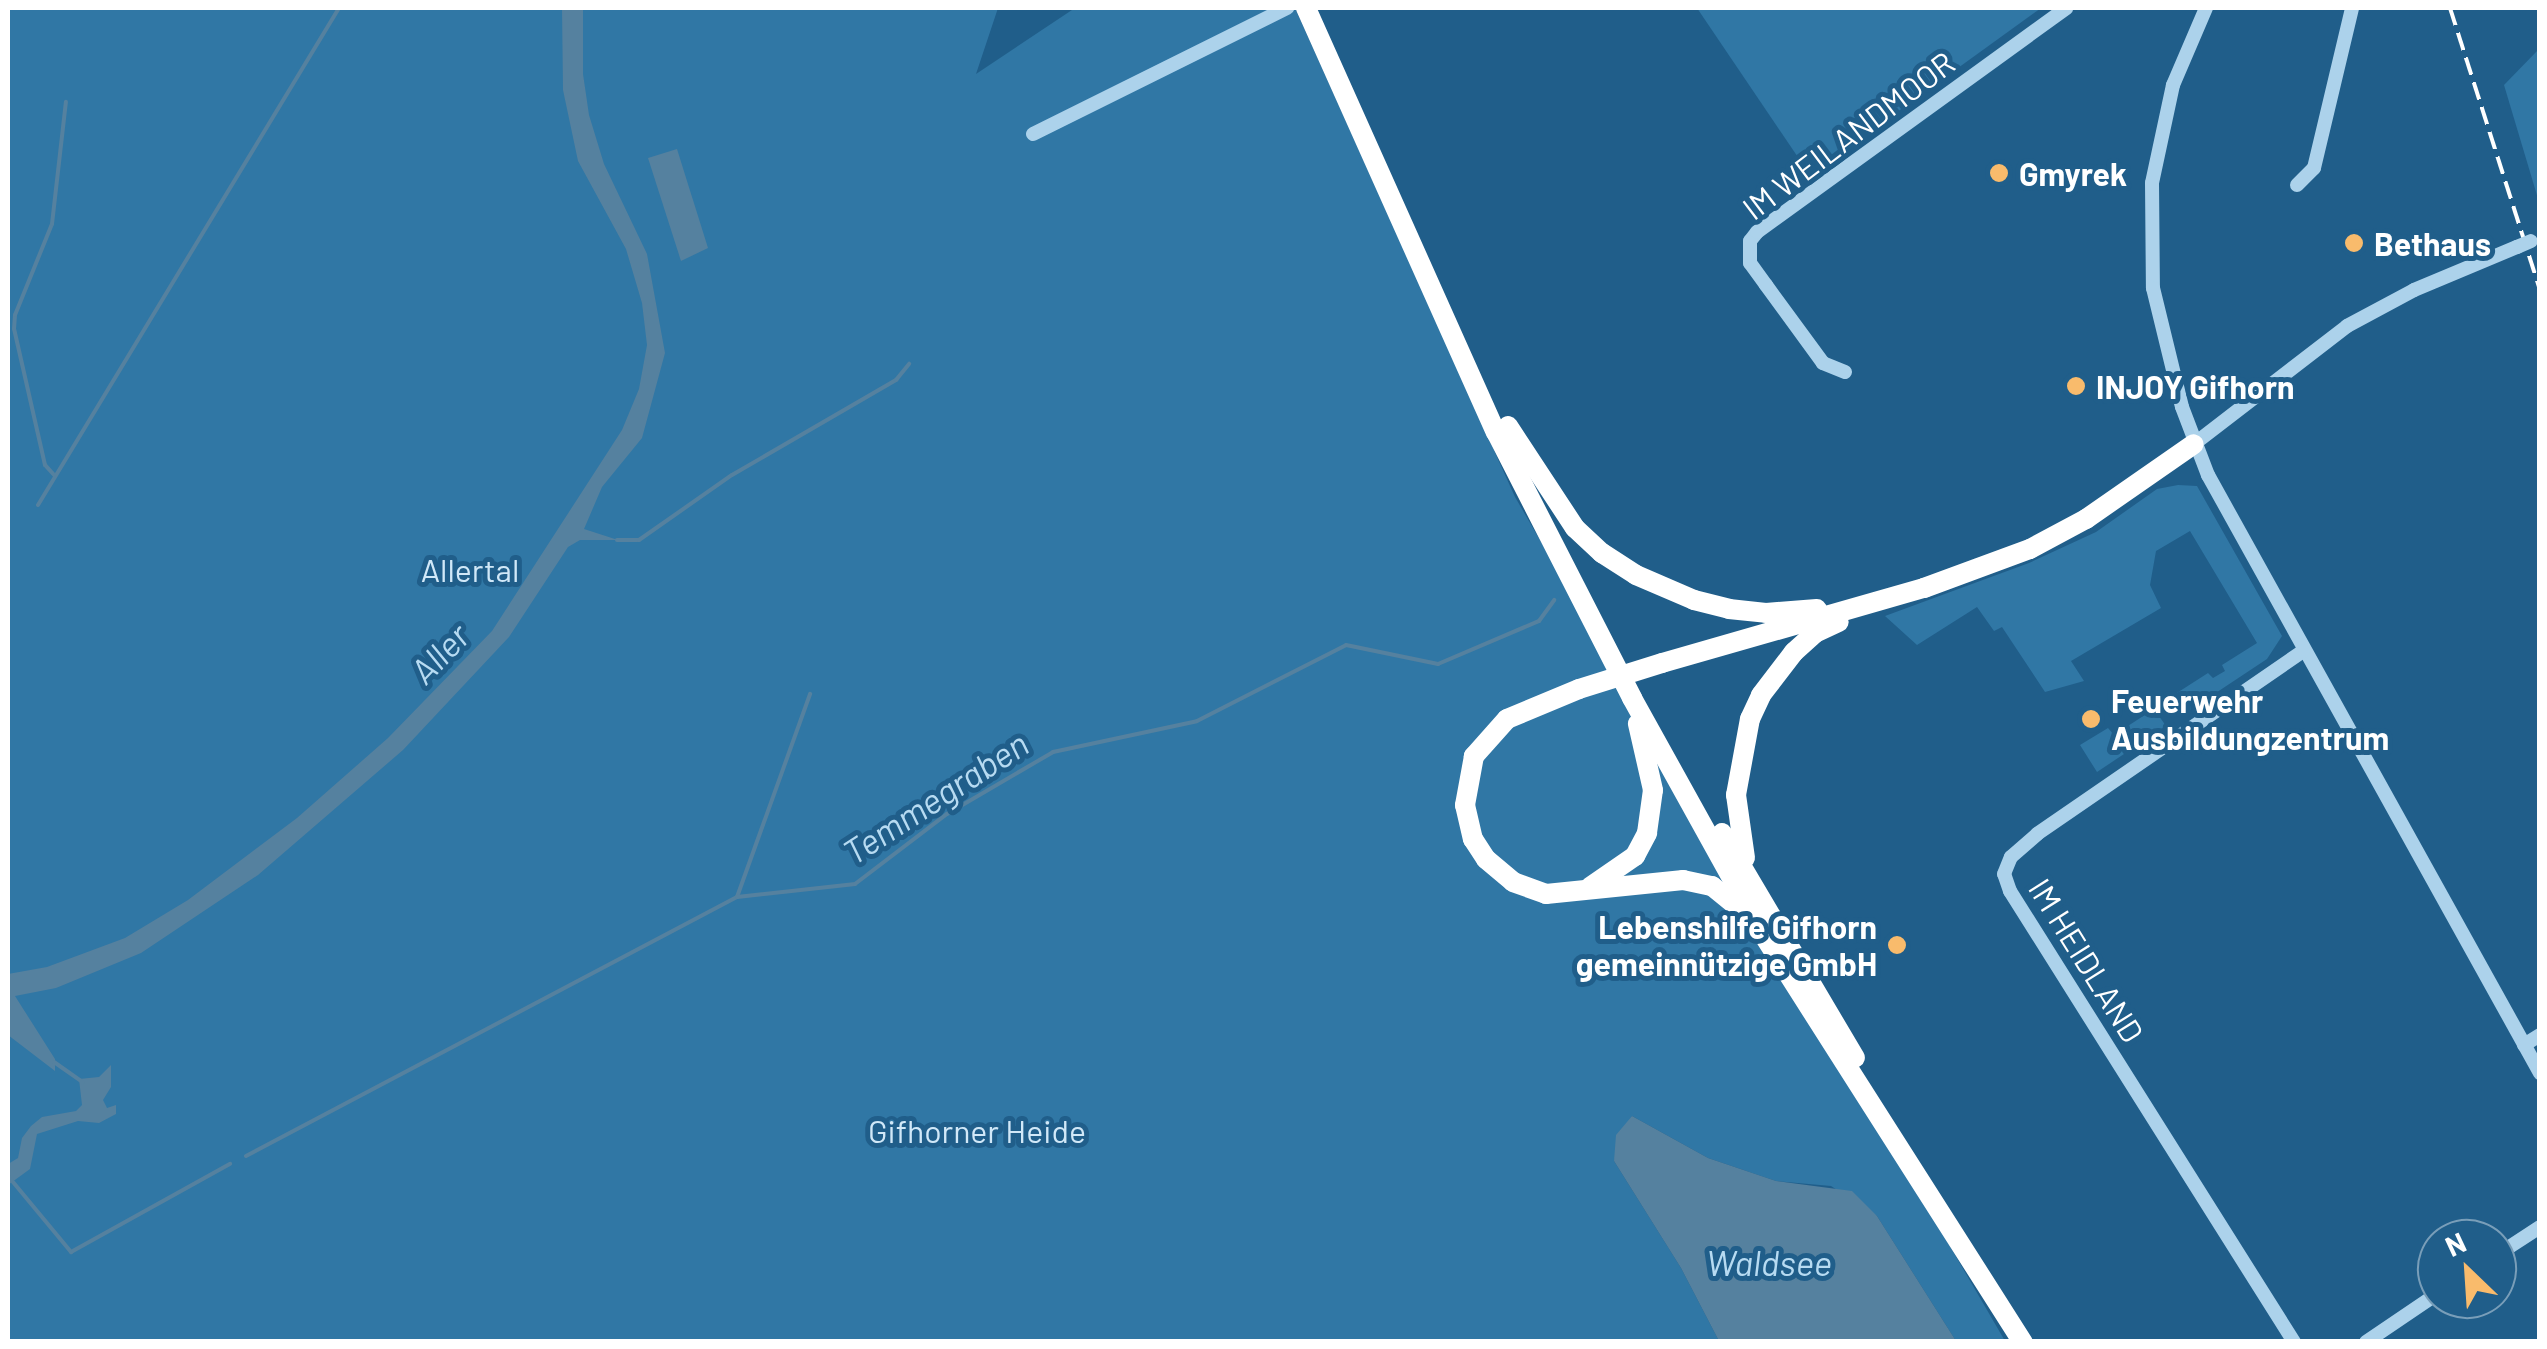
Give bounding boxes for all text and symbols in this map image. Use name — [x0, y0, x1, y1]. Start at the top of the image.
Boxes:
street label: IM WEILANDMOOR — [1735, 43, 1961, 227]
place label: Gmyrek — [2019, 154, 2127, 192]
marker: Gmyrek — [1988, 162, 2010, 184]
place label: Bethaus — [2374, 224, 2491, 262]
marker: Bethaus — [2343, 232, 2365, 254]
place label: INJOY Gifhorn — [2096, 367, 2294, 405]
marker: INJOY Gifhorn — [2065, 375, 2087, 397]
park label: Allertal — [421, 550, 519, 588]
water label: Aller — [401, 614, 477, 692]
place label: Feuerwehr Ausbildungzentrum — [2111, 682, 2389, 757]
marker: Feuerwehr Ausbildungzentrum — [2080, 708, 2102, 730]
water label: Temmegraben — [835, 722, 1035, 872]
street label: IM HEIDLAND — [2021, 871, 2153, 1049]
place label: Lebenshilfe Gifhorn gemeinnützige GmbH — [1576, 908, 1877, 983]
marker: Lebenshilfe Gifhorn gemeinnützige GmbH — [1886, 934, 1908, 956]
park label: Gifhorner Heide — [868, 1111, 1086, 1149]
north arrow — [2417, 1219, 2517, 1319]
text: N — [2440, 1224, 2471, 1263]
water label: Waldsee — [1706, 1241, 1832, 1283]

